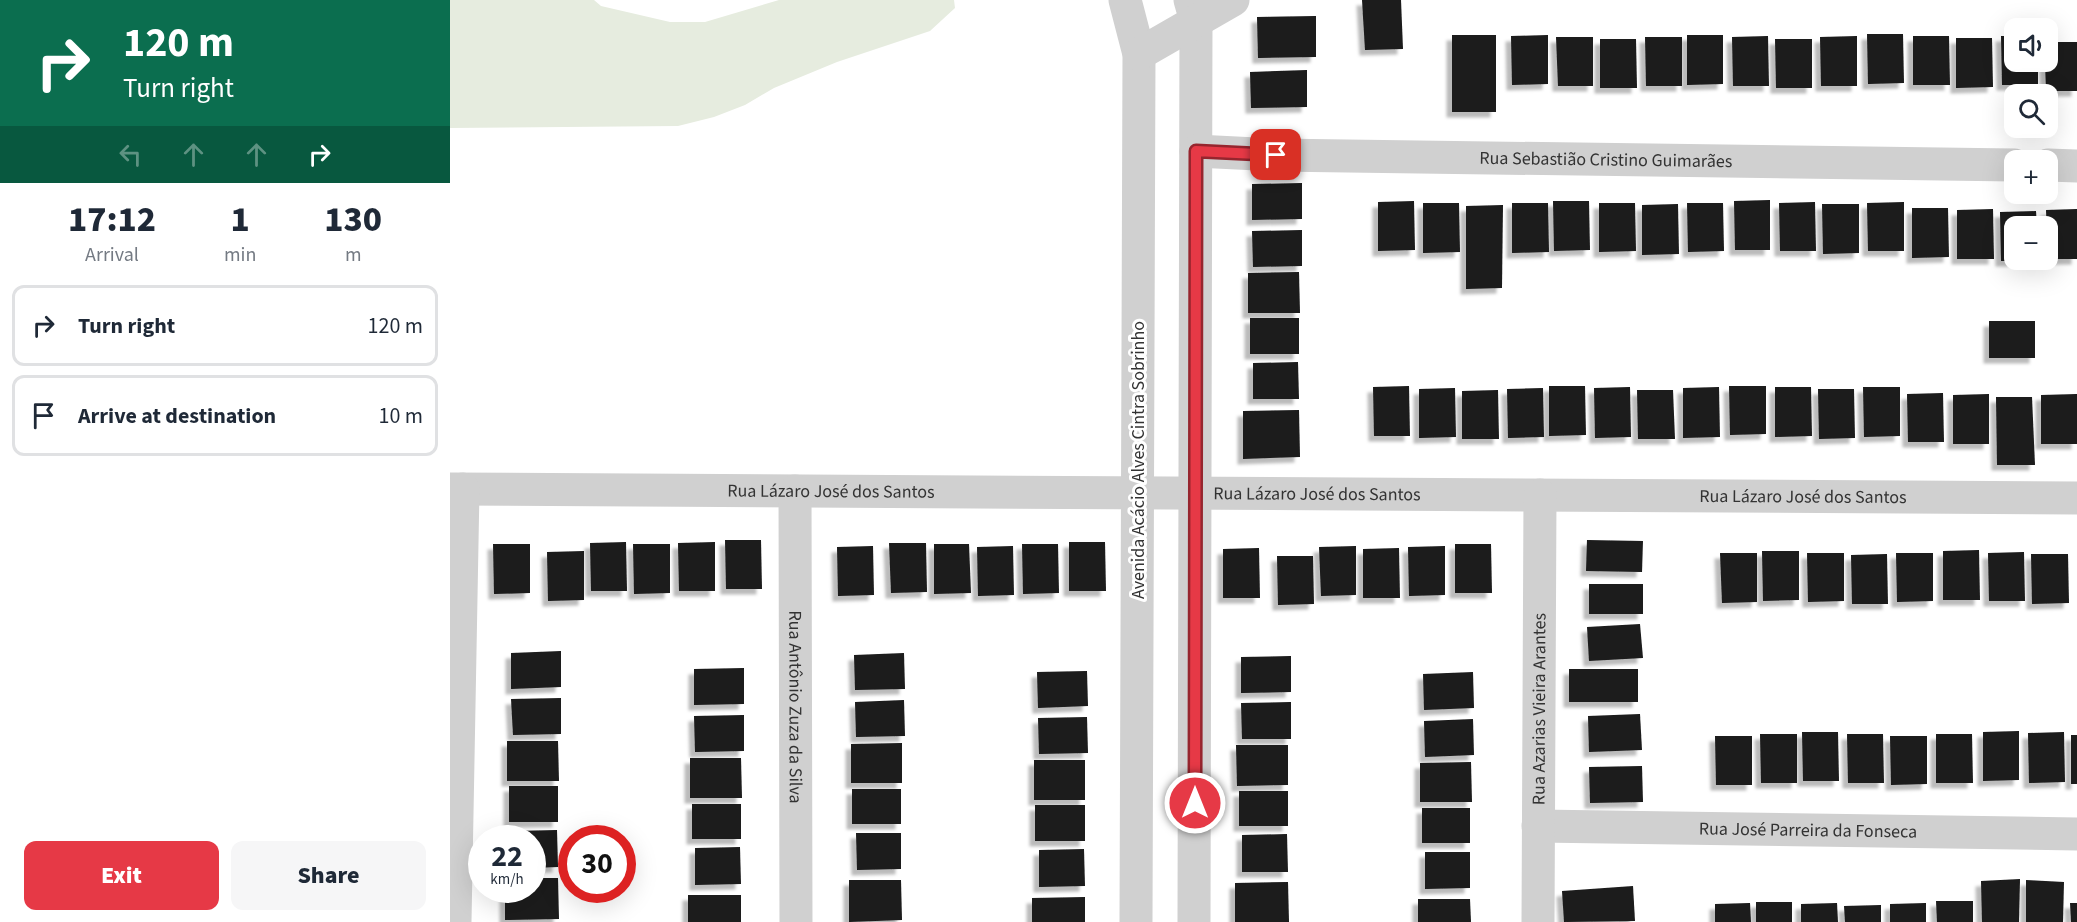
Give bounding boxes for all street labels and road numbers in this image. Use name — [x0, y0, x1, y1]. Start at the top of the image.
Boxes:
street label: Rua Sebastião Cristino Guimarães — [1479, 146, 1732, 174]
street label: Avenida Acácio Alves Cintra Sobrinho — [1126, 321, 1151, 599]
street label: Rua Lázaro José dos Santos — [727, 479, 935, 505]
street label: Rua Lázaro José dos Santos — [1213, 481, 1421, 507]
street label: Rua Lázaro José dos Santos — [1699, 484, 1907, 510]
street label: Rua Antônio Zuza da Silva — [782, 610, 808, 804]
street label: Rua Azarias Vieira Arantes — [1527, 613, 1552, 805]
street label: Rua José Parreira da Fonseca — [1699, 816, 1917, 845]

